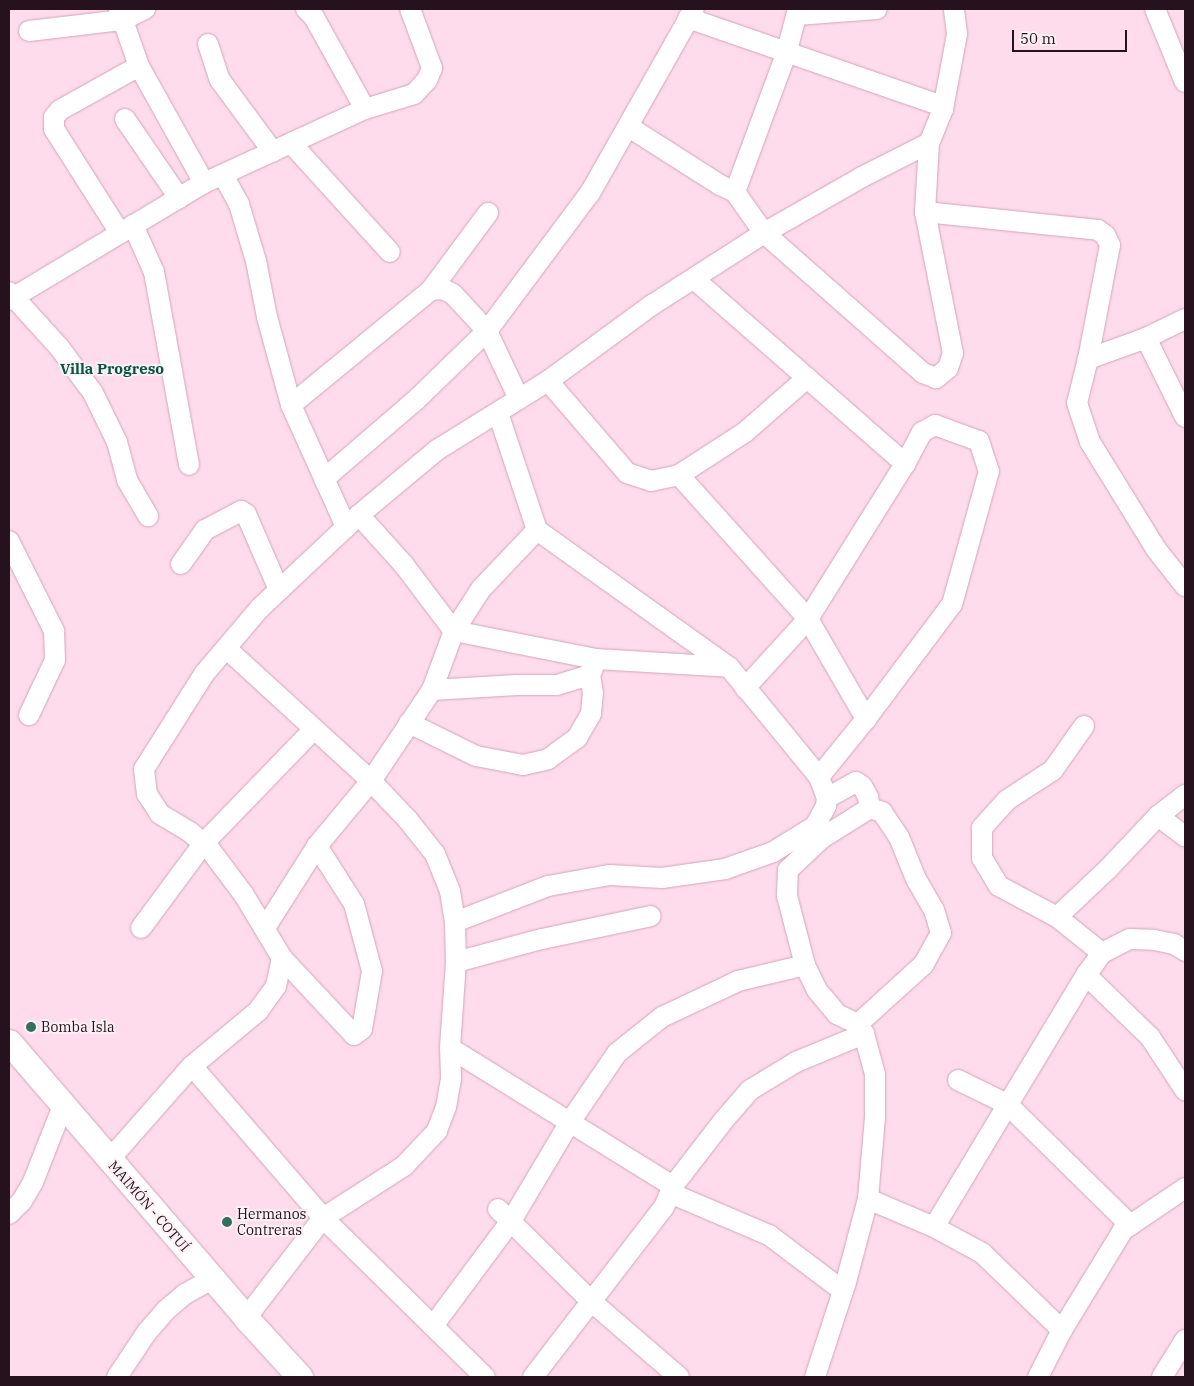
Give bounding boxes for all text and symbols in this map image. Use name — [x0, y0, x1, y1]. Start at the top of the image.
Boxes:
scale bar — [1014, 20, 1129, 52]
text: 50 m — [1020, 29, 1056, 48]
district label: Villa Progreso — [60, 360, 164, 378]
place label: Bomba Isla — [41, 1019, 115, 1035]
marker: Bomba Isla — [25, 1021, 37, 1033]
street label: MAIMÓN - COTUÍ — [105, 1157, 193, 1255]
place label: Hermanos Contreras — [237, 1206, 306, 1238]
marker: Hermanos Contreras — [221, 1216, 233, 1228]

